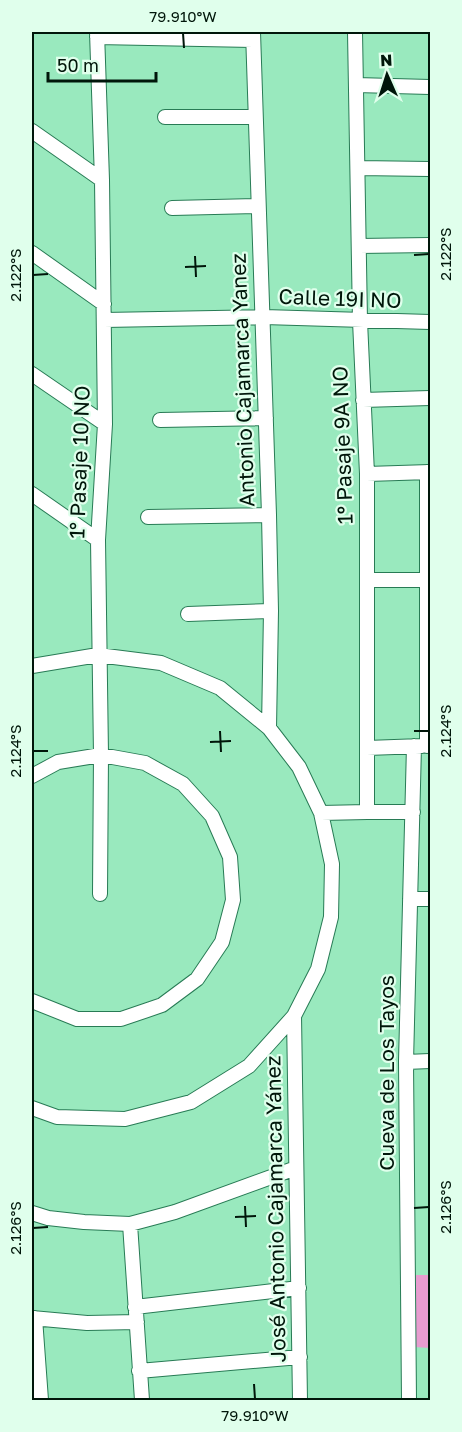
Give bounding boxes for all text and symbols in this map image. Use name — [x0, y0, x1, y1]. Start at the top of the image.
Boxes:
text: 79.910°W — [149, 7, 217, 25]
scale bar — [48, 45, 156, 83]
north arrow — [357, 45, 417, 105]
text: N — [380, 50, 393, 70]
text: 50 m — [57, 54, 99, 76]
text: 2.122°S — [436, 227, 454, 281]
text: 2.122°S — [6, 248, 24, 302]
street label: Antonio Cajamarca Yanez — [225, 253, 259, 508]
street label: Calle 19I NO — [278, 283, 402, 313]
street label: 1º Pasaje 9A NO — [326, 365, 358, 525]
street label: 1° Pasaje 10 NO — [63, 385, 95, 539]
text: 2.124°S — [436, 704, 454, 758]
text: 2.124°S — [6, 724, 24, 778]
street label: Cueva de Los Tayos — [373, 975, 399, 1171]
street label: José Antonio Cajamarca Yánez — [259, 1055, 291, 1363]
text: 2.126°S — [436, 1180, 454, 1234]
text: 2.126°S — [6, 1201, 24, 1255]
text: 79.910°W — [221, 1406, 289, 1424]

